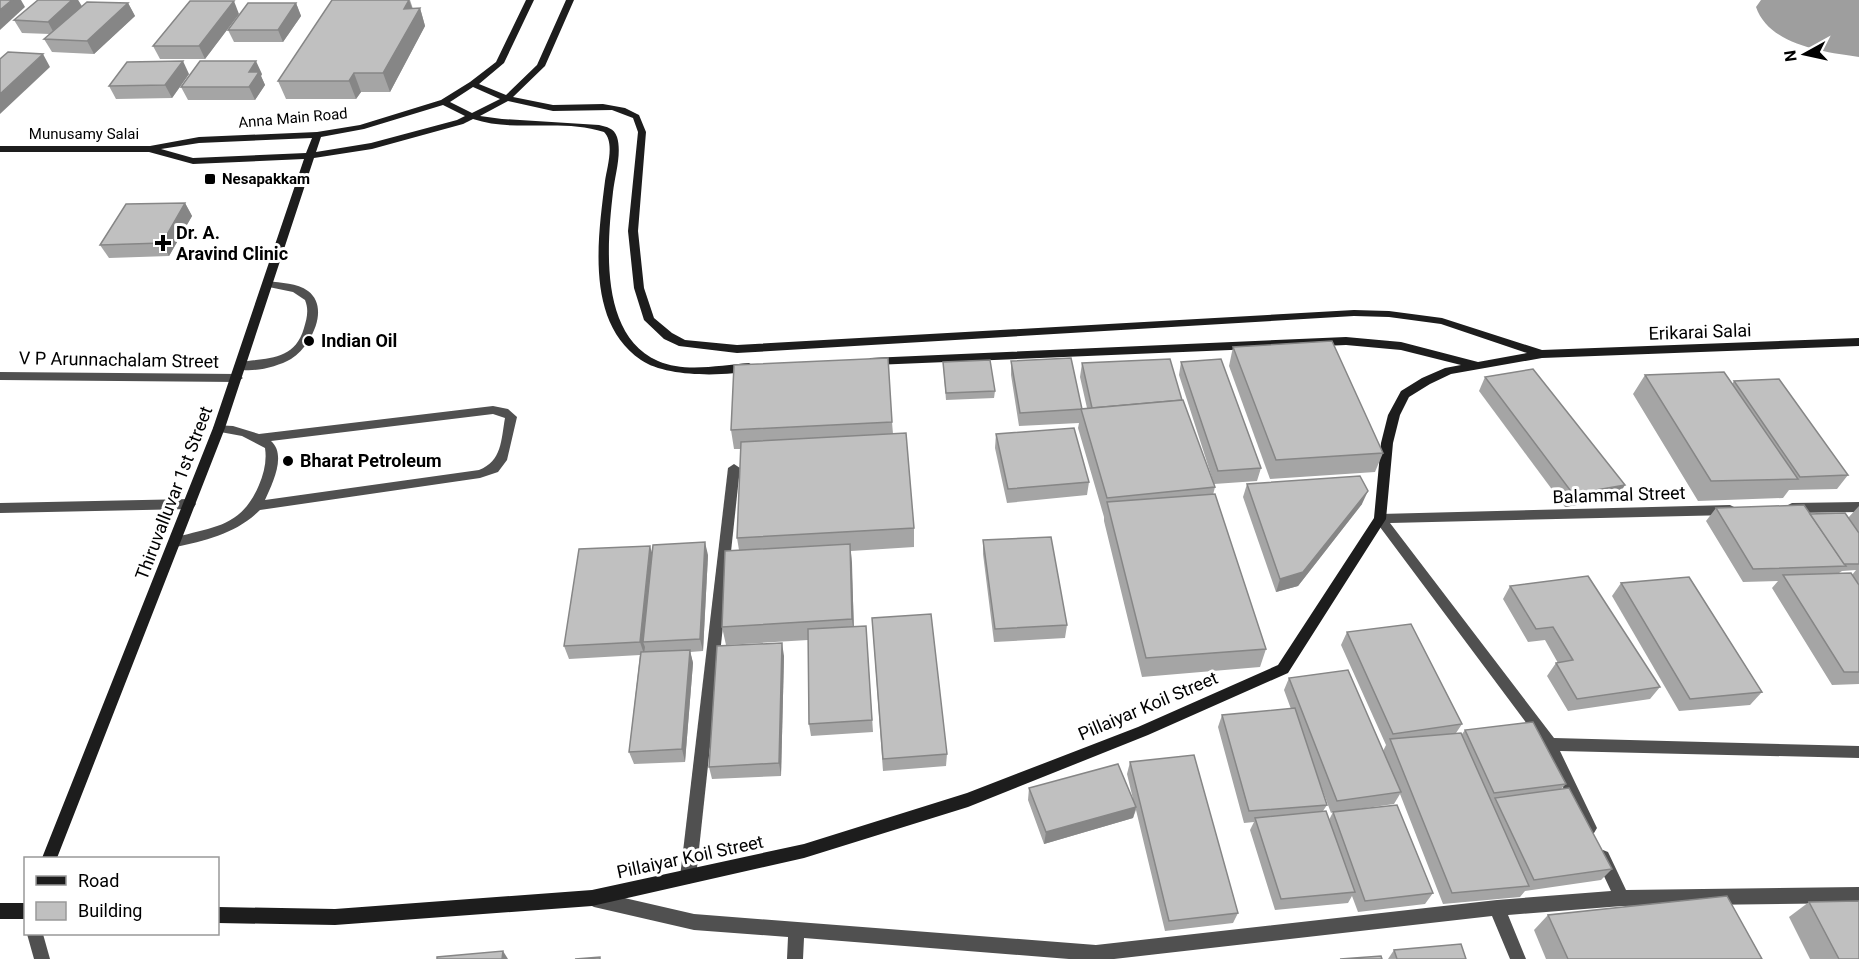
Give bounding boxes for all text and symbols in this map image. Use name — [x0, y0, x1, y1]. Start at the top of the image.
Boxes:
north arrow — [1775, 24, 1835, 84]
text: N — [1780, 49, 1801, 63]
street label: Anna Main Road — [238, 104, 348, 132]
street label: Munusamy Salai — [29, 125, 139, 143]
place label: Nesapakkam — [222, 170, 310, 188]
marker: Nesapakkam — [203, 172, 217, 186]
place label: Dr. A. Aravind Clinic — [176, 222, 288, 264]
marker: Dr. A. Aravind Clinic — [154, 234, 172, 252]
street label: Erikarai Salai — [1648, 319, 1752, 344]
place label: Indian Oil — [321, 330, 397, 351]
marker: Indian Oil — [302, 334, 316, 348]
street label: V P Arunnachalam Street — [19, 347, 219, 372]
street label: Thiruvalluvar 1st Street — [131, 403, 216, 583]
place label: Bharat Petroleum — [300, 450, 442, 471]
marker: Bharat Petroleum — [281, 454, 295, 468]
street label: Balammal Street — [1552, 482, 1686, 507]
street label: Pillaiyar Koil Street — [1075, 667, 1221, 744]
street label: Pillaiyar Koil Street — [615, 831, 765, 882]
legend — [24, 857, 219, 935]
text: Road — [78, 870, 119, 891]
text: Building — [78, 900, 142, 921]

